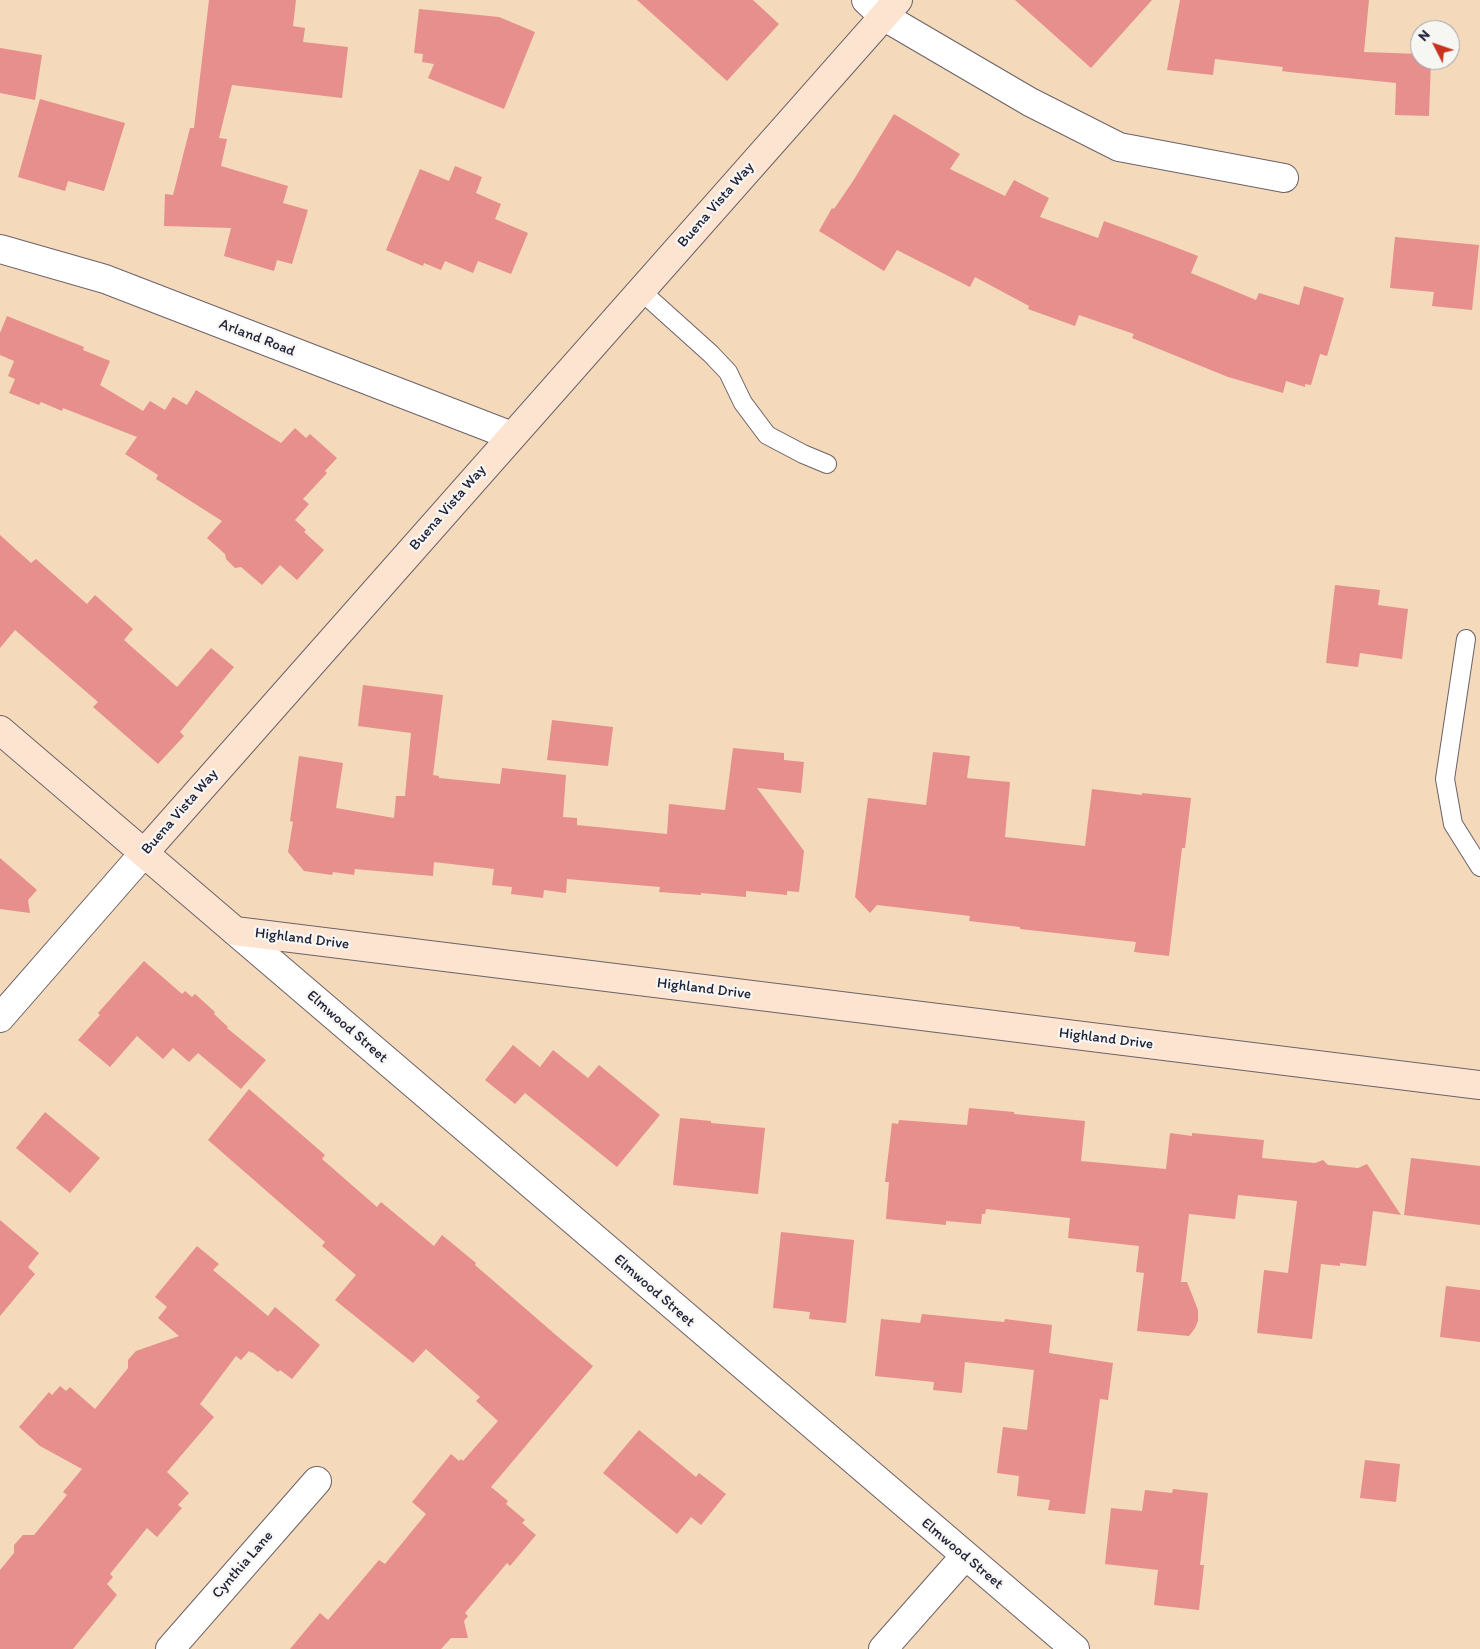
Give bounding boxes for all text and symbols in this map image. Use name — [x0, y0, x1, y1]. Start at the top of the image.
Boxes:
north arrow — [1410, 20, 1460, 70]
text: N — [1415, 26, 1434, 45]
street label: Buena Vista Way — [674, 159, 758, 251]
street label: Arland Road — [216, 315, 298, 361]
street label: Buena Vista Way — [406, 462, 490, 554]
street label: Buena Vista Way — [138, 766, 222, 858]
street label: Highland Drive — [254, 924, 350, 954]
street label: Highland Drive — [656, 974, 752, 1004]
street label: Elmwood Street — [303, 987, 391, 1067]
street label: Highland Drive — [1058, 1024, 1154, 1054]
street label: Elmwood Street — [610, 1251, 698, 1331]
street label: Elmwood Street — [917, 1515, 1007, 1593]
street label: Cynthia Lane — [209, 1527, 277, 1603]

